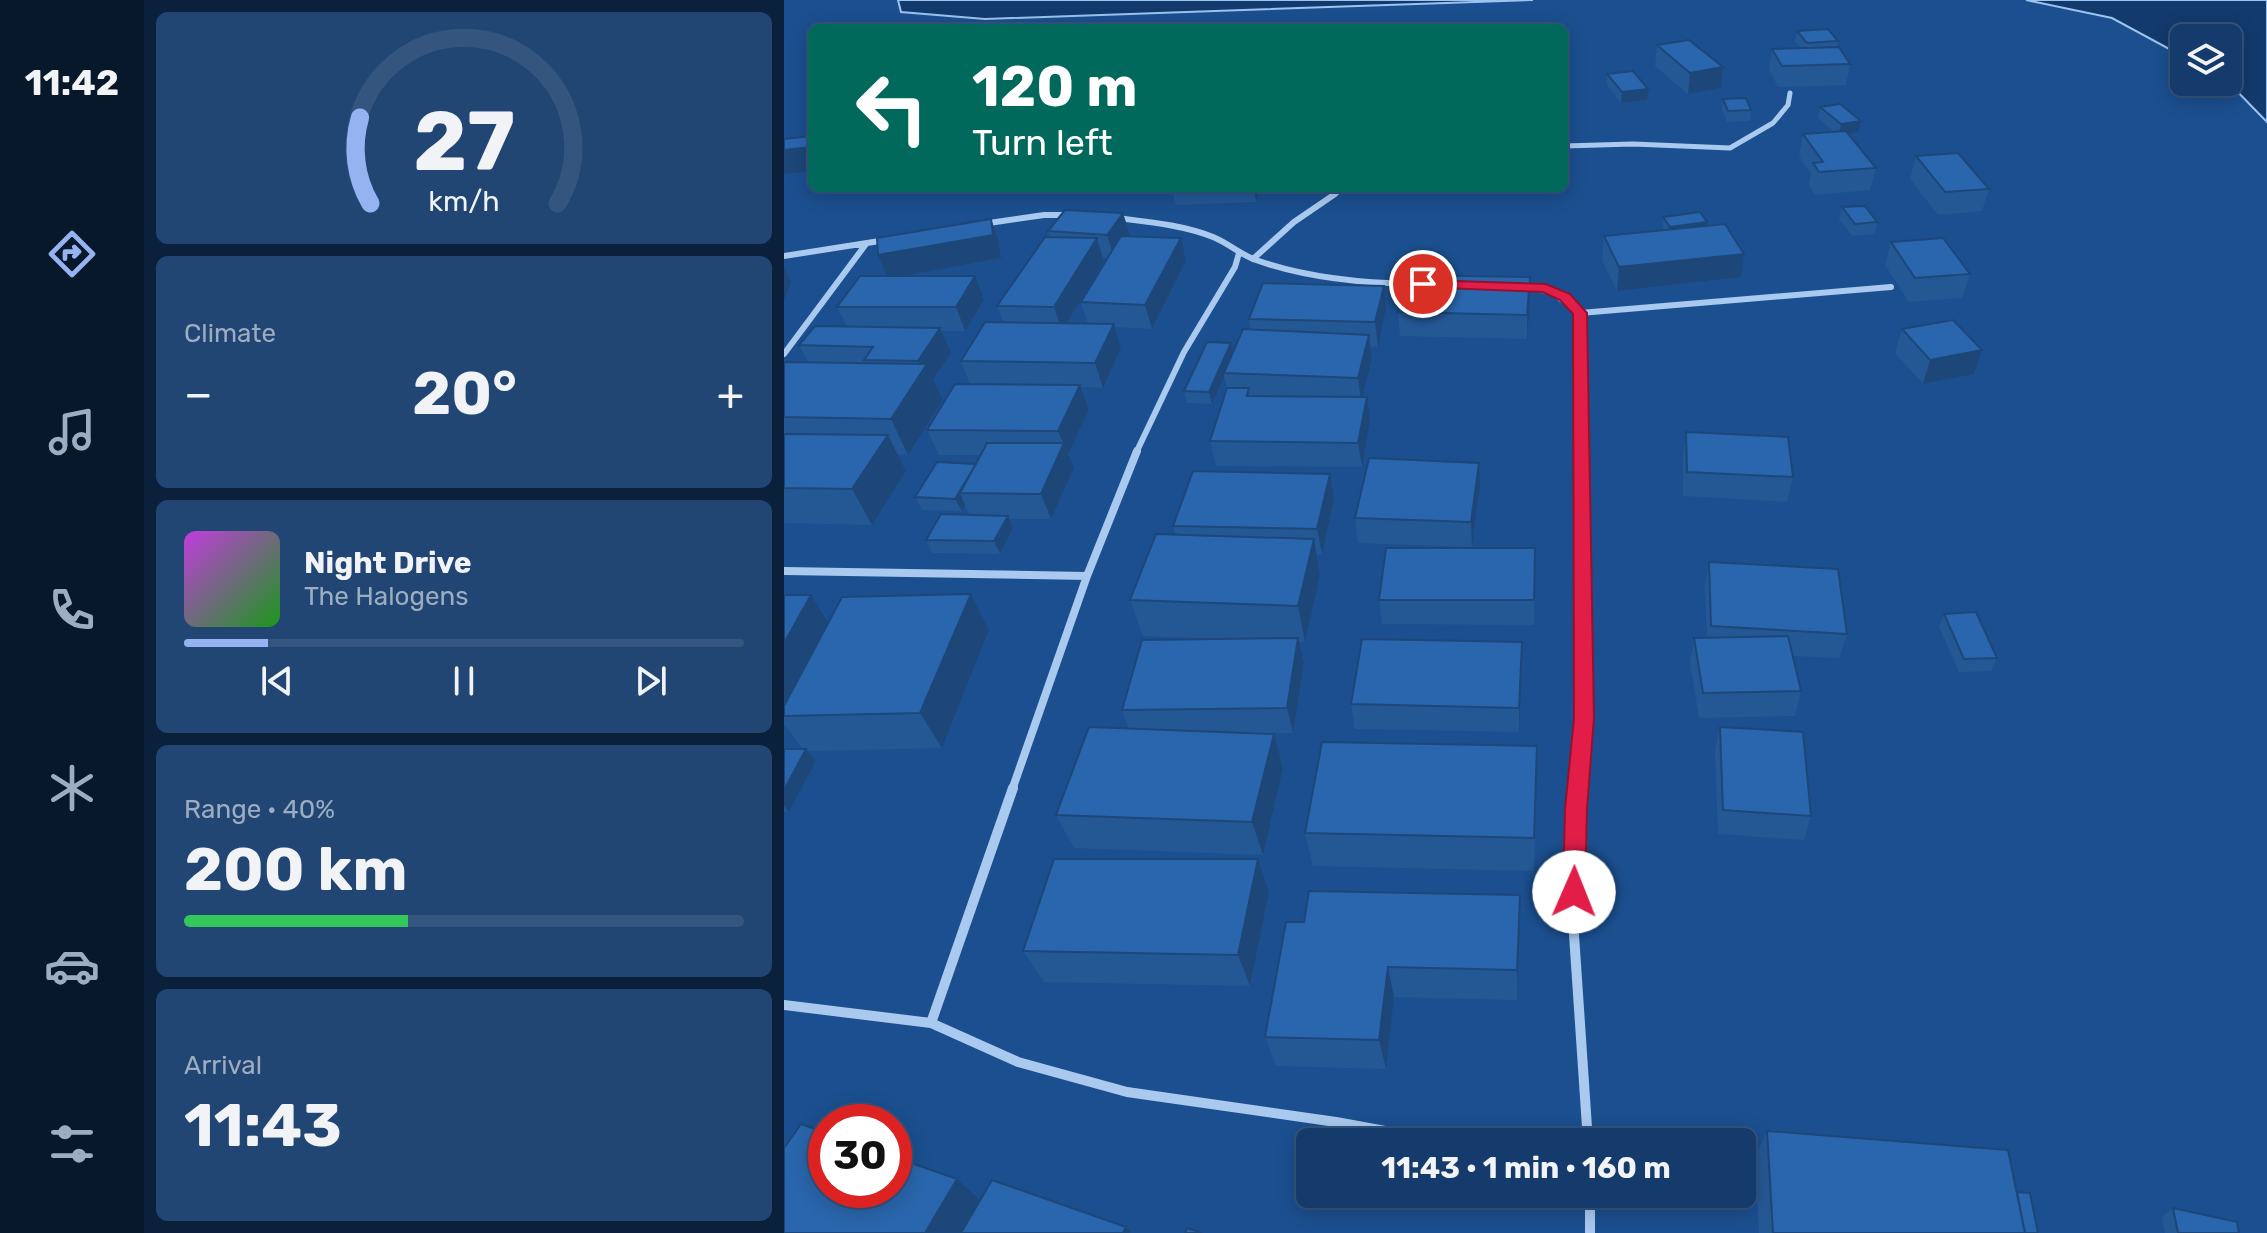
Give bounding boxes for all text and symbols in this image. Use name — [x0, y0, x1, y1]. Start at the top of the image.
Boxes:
map controls — [2170, 24, 2242, 96]
button: layers — [2170, 24, 2242, 96]
text: 120 m — [972, 54, 1138, 120]
icon: left — [840, 56, 944, 160]
text: 11:42 — [25, 61, 119, 104]
text: 27 — [413, 92, 515, 191]
text: Turn left — [972, 121, 1113, 164]
text: km/h — [428, 184, 500, 218]
icon: directions — [44, 226, 100, 282]
pin — [1389, 250, 1457, 318]
icon: arrive — [1401, 262, 1445, 306]
text: Climate — [184, 318, 276, 349]
text: 20° — [412, 358, 517, 429]
text: − — [184, 368, 213, 420]
text: + — [717, 368, 744, 420]
icon: music — [44, 404, 100, 460]
text: Night Drive — [304, 545, 472, 581]
text: The Halogens — [304, 581, 469, 612]
icon: phone — [44, 582, 100, 638]
icon: previous — [255, 659, 299, 703]
icon: pause — [442, 659, 486, 703]
icon: next — [629, 659, 673, 703]
icon: climate — [44, 760, 100, 816]
text: Range · 40% — [184, 794, 335, 825]
text: 200 km — [184, 834, 407, 905]
position arrow — [1532, 850, 1616, 934]
icon: car — [44, 938, 100, 994]
text: Arrival — [184, 1050, 262, 1081]
text: 11:43 — [184, 1090, 342, 1161]
speed limit sign: 30 — [808, 1104, 912, 1208]
icon: filters — [44, 1116, 100, 1172]
text: 11:43 · 1 min · 160 m — [1381, 1150, 1671, 1186]

